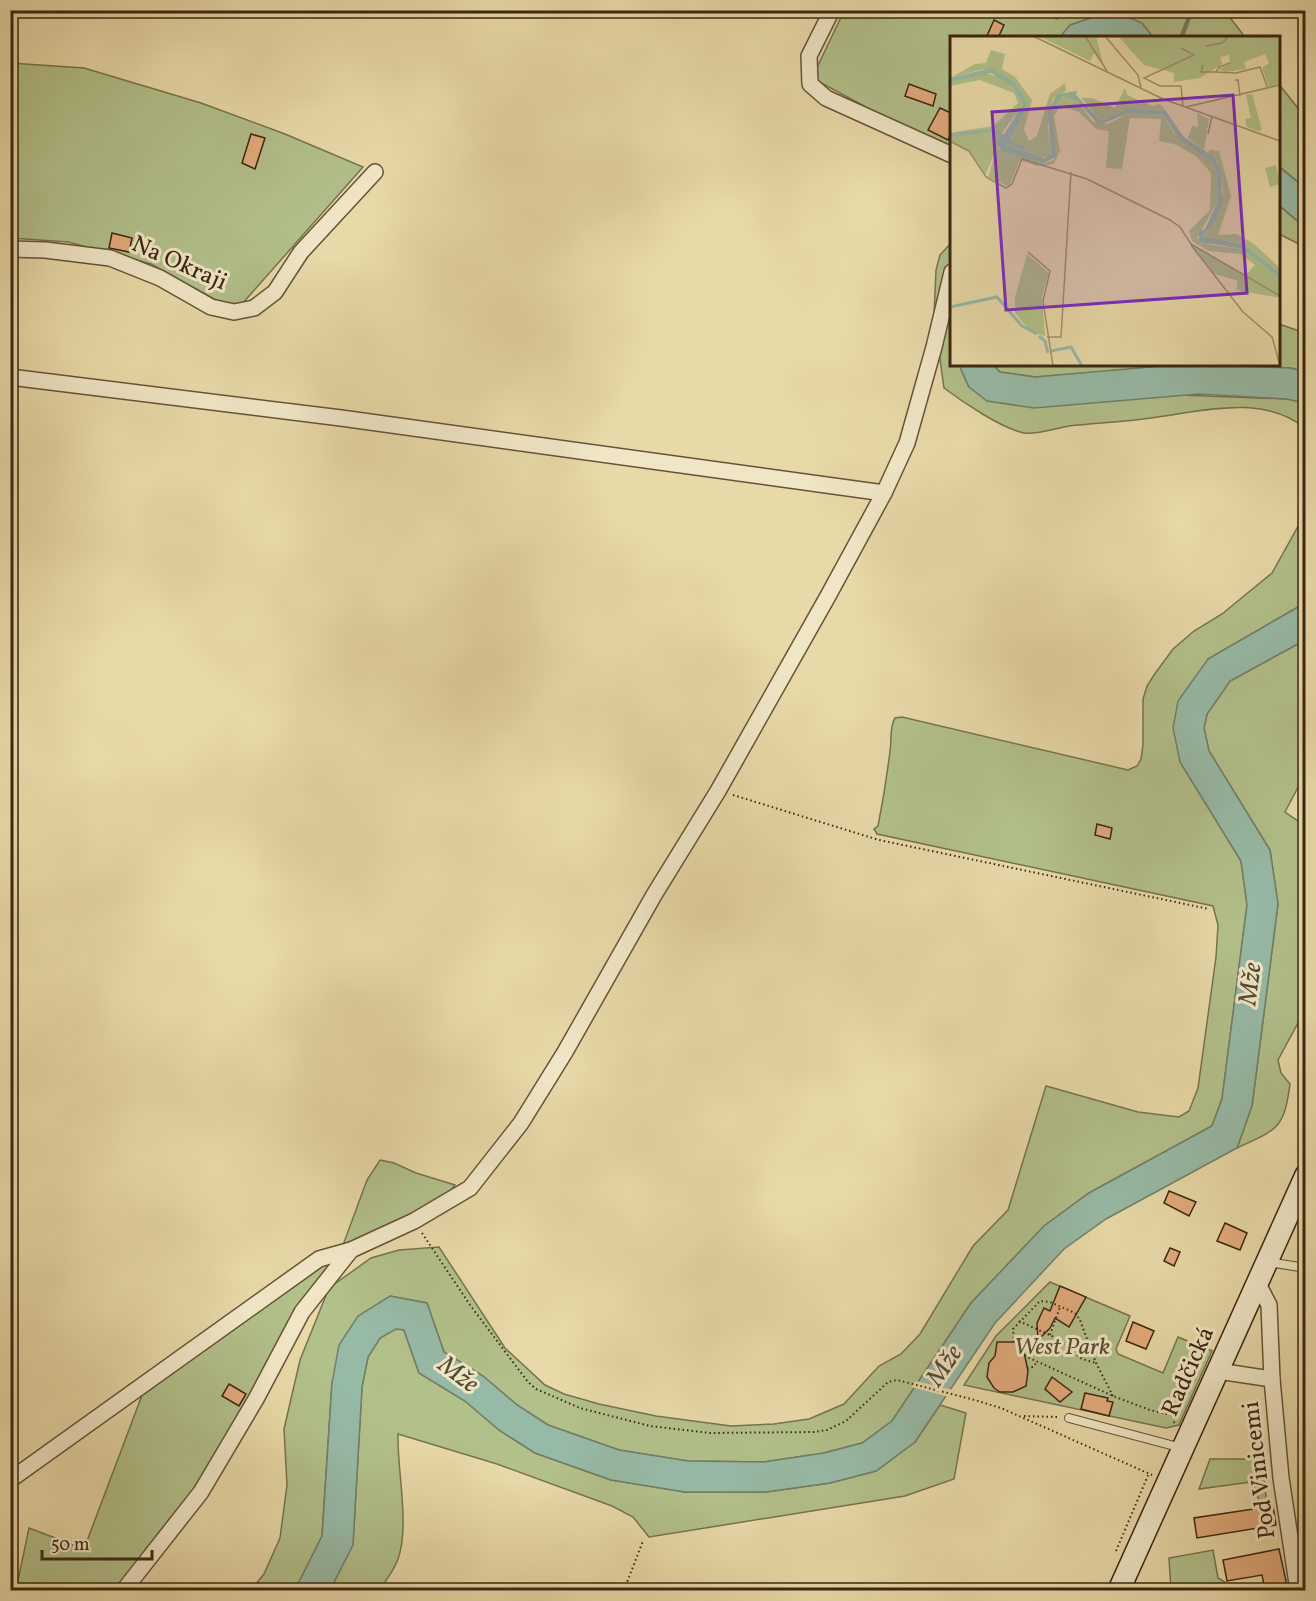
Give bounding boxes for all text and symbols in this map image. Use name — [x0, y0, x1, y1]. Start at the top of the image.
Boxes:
inset map — [950, 36, 1280, 366]
street label: Na Okraji — [126, 228, 232, 300]
water label: Mže — [1230, 960, 1272, 1008]
street label: Radčická — [1154, 1322, 1224, 1422]
park label: West Park — [1014, 1331, 1110, 1365]
water label: Mže — [918, 1338, 972, 1395]
water label: Mže — [429, 1347, 486, 1403]
street label: Pod Vinicemi — [1235, 1399, 1285, 1541]
scale bar — [42, 1523, 152, 1561]
text: 50 m — [51, 1533, 90, 1558]

